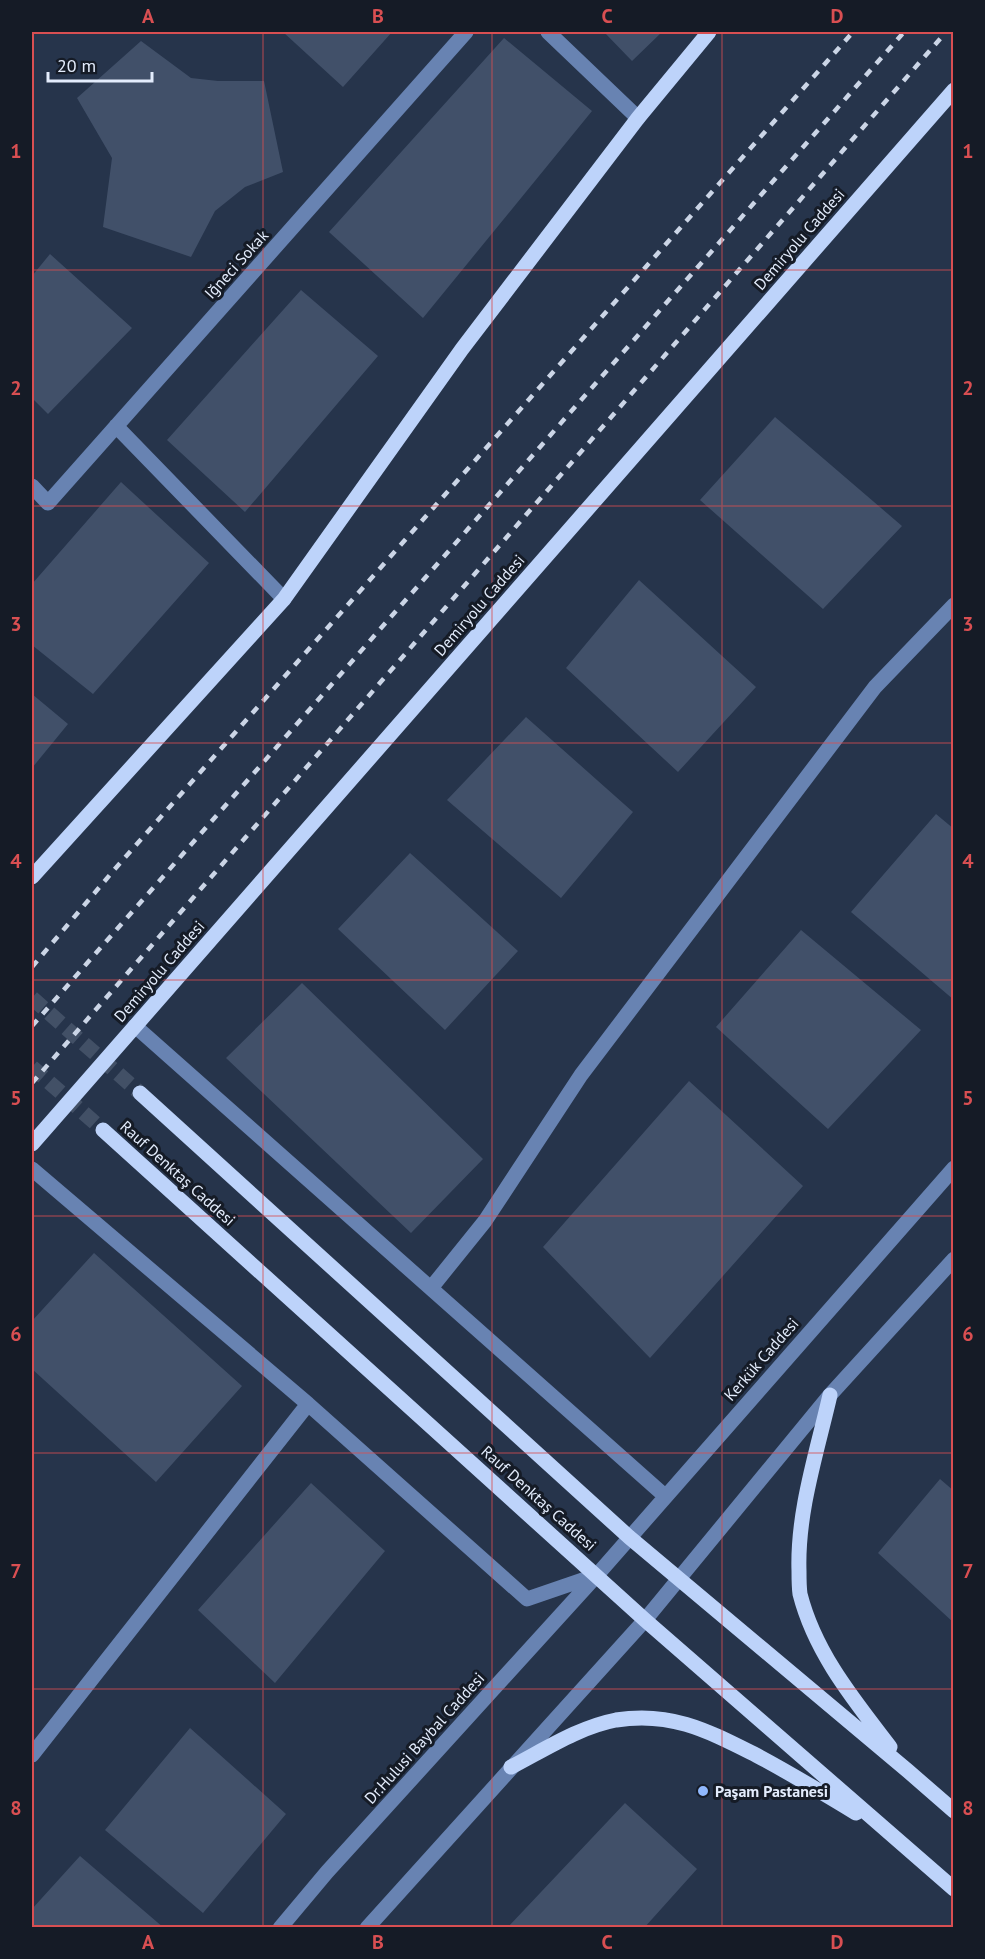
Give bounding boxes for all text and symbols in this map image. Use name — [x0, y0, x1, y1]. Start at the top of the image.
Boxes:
text: A — [142, 3, 155, 29]
text: B — [372, 3, 384, 29]
text: C — [601, 3, 613, 29]
text: D — [831, 3, 844, 29]
scale bar — [48, 45, 152, 83]
text: 20 m — [57, 54, 96, 77]
text: 1 — [10, 138, 22, 164]
text: 1 — [962, 138, 974, 164]
street label: Demiryolu Caddesi — [749, 184, 849, 294]
street label: Iğneci Sokak — [200, 225, 272, 303]
text: 2 — [10, 375, 22, 401]
text: 2 — [962, 375, 974, 401]
street label: Demiryolu Caddesi — [429, 550, 529, 660]
text: 3 — [10, 611, 22, 637]
text: 3 — [962, 611, 974, 637]
text: 4 — [10, 848, 22, 874]
text: 4 — [962, 848, 974, 874]
street label: Demiryolu Caddesi — [109, 916, 209, 1026]
text: 5 — [10, 1085, 22, 1111]
text: 5 — [962, 1085, 974, 1111]
street label: Rauf Denktaş Caddesi — [116, 1116, 240, 1230]
street label: Kerkük Caddesi — [720, 1313, 802, 1405]
text: 6 — [10, 1321, 22, 1347]
text: 6 — [962, 1321, 974, 1347]
street label: Rauf Denktaş Caddesi — [477, 1441, 601, 1555]
text: 7 — [10, 1558, 22, 1584]
text: 7 — [962, 1558, 974, 1584]
street label: Dr.Hulusi Baybal Caddesi — [360, 1668, 488, 1808]
place label: Paşam Pastanesi — [715, 1781, 828, 1801]
marker: Paşam Pastanesi — [696, 1784, 710, 1798]
text: 8 — [10, 1795, 22, 1821]
text: 8 — [962, 1795, 974, 1821]
text: A — [142, 1929, 155, 1955]
text: B — [372, 1929, 384, 1955]
text: C — [601, 1929, 613, 1955]
text: D — [831, 1929, 844, 1955]

